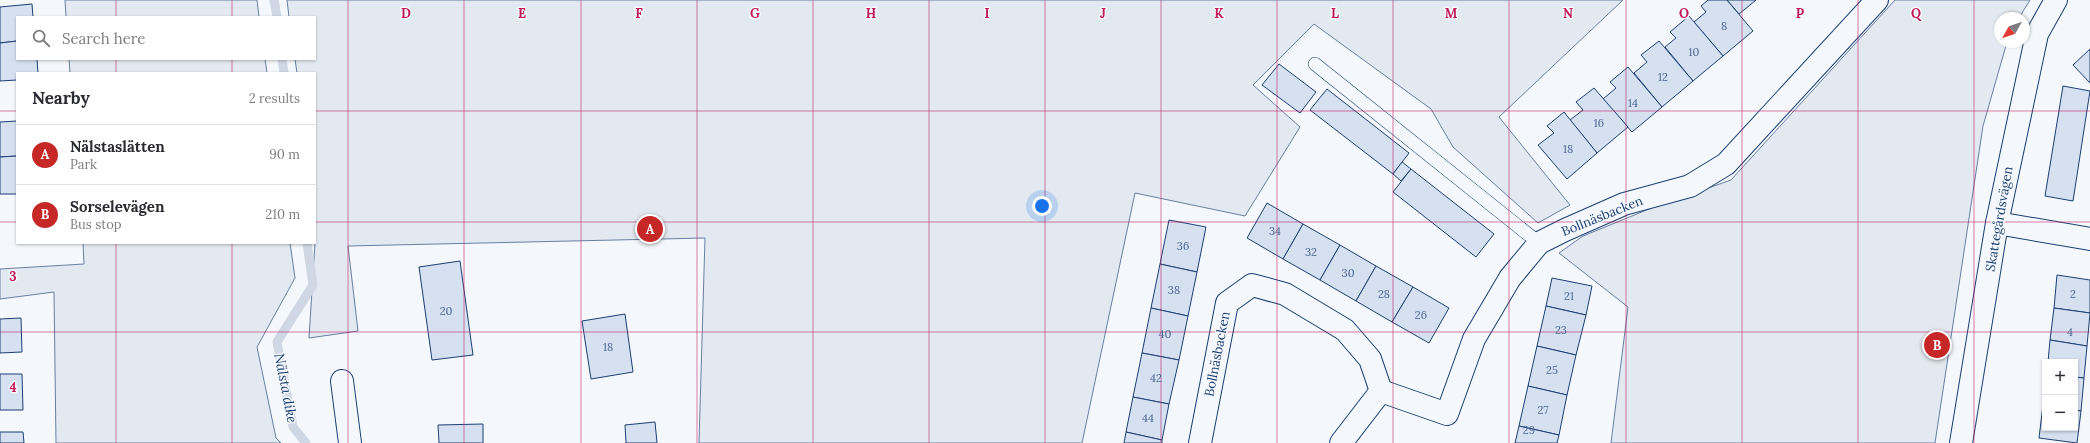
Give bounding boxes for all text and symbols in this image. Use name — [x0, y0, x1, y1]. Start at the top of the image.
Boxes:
text: D — [401, 5, 411, 22]
text: E — [518, 5, 526, 22]
text: F — [635, 5, 643, 22]
text: G — [750, 5, 760, 22]
text: H — [866, 5, 876, 22]
text: I — [984, 5, 990, 22]
text: J — [1100, 5, 1106, 22]
text: K — [1214, 5, 1224, 22]
text: L — [1331, 5, 1339, 22]
text: M — [1445, 5, 1458, 22]
text: N — [1563, 5, 1573, 22]
text: O — [1679, 5, 1689, 22]
text: P — [1796, 5, 1805, 22]
text: Q — [1911, 5, 1922, 22]
north arrow — [1994, 12, 2030, 48]
search box — [16, 16, 316, 60]
house number: 8 — [1721, 19, 1727, 33]
icon: search — [30, 27, 52, 49]
text: Search here — [62, 29, 145, 48]
house number: 10 — [1689, 45, 1700, 59]
house number: 12 — [1658, 70, 1668, 84]
text: Nearby — [32, 87, 90, 109]
text: 2 results — [249, 90, 300, 107]
house number: 14 — [1628, 96, 1638, 110]
house number: 16 — [1594, 116, 1604, 130]
text: Nälstaslätten — [70, 137, 165, 156]
house number: 18 — [1563, 142, 1573, 156]
text: A — [41, 146, 49, 163]
text: 90 m — [269, 146, 300, 163]
text: Park — [70, 156, 97, 173]
street label: Skattegårdsvägen — [1981, 165, 2017, 273]
street label: Bollnäsbacken — [1559, 192, 1645, 240]
your location — [1032, 196, 1052, 216]
text: Sorselevägen — [70, 197, 164, 216]
text: B — [41, 206, 49, 223]
text: 210 m — [265, 206, 300, 223]
pin: A — [637, 214, 663, 244]
text: Bus stop — [70, 216, 122, 233]
house number: 34 — [1269, 224, 1281, 238]
house number: 36 — [1177, 239, 1189, 253]
house number: 32 — [1305, 245, 1317, 259]
house number: 30 — [1342, 266, 1355, 280]
text: 3 — [9, 268, 17, 285]
house number: 38 — [1168, 283, 1180, 297]
house number: 28 — [1378, 287, 1390, 301]
house number: 2 — [2070, 287, 2076, 301]
house number: 21 — [1564, 289, 1574, 303]
house number: 20 — [440, 304, 453, 318]
house number: 26 — [1415, 308, 1427, 322]
street label: Bollnäsbacken — [1200, 310, 1234, 398]
house number: 23 — [1555, 323, 1567, 337]
house number: 4 — [2067, 325, 2073, 339]
house number: 40 — [1159, 327, 1172, 341]
pin: B — [1924, 330, 1950, 360]
house number: 18 — [603, 340, 613, 354]
water label: Nälsta dike — [270, 352, 302, 425]
map controls — [2042, 359, 2078, 431]
button: + — [2042, 359, 2078, 395]
house number: 25 — [1546, 363, 1558, 377]
house number: 42 — [1150, 371, 1162, 385]
text: 4 — [9, 379, 17, 396]
button: − — [2042, 395, 2078, 431]
house number: 27 — [1538, 403, 1548, 417]
house number: 44 — [1142, 411, 1154, 425]
house number: 29 — [1523, 423, 1535, 437]

